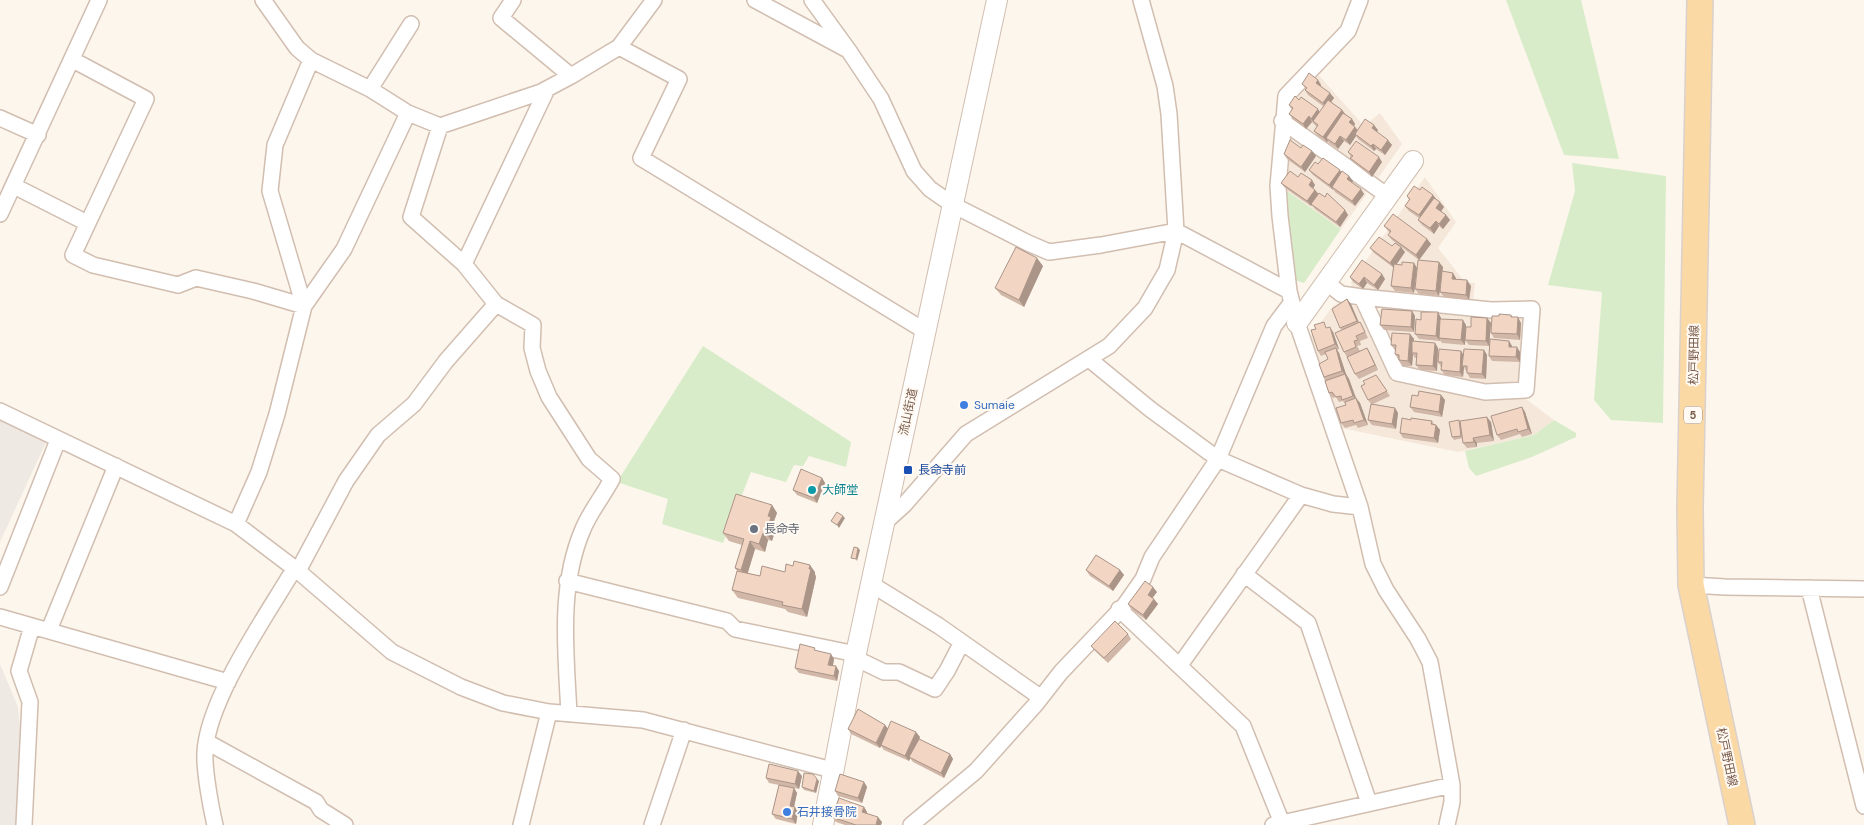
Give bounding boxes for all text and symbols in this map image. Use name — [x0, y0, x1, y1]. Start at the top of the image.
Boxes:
street label: 松戸野田線 — [1685, 325, 1703, 385]
street label: 流山街道 — [895, 387, 921, 437]
place label: Sumaie — [974, 397, 1015, 413]
marker: Sumaie — [958, 399, 970, 411]
road number: 5 — [1684, 406, 1702, 424]
place label: 長命寺前 — [918, 462, 966, 478]
marker: 長命寺前 — [902, 464, 914, 476]
place label: 大師堂 — [822, 482, 858, 498]
marker: 大師堂 — [806, 484, 818, 496]
place label: 長命寺 — [764, 521, 800, 537]
marker: 長命寺 — [748, 523, 760, 535]
street label: 松戸野田線 — [1713, 726, 1741, 788]
place label: 石井接骨院 — [797, 804, 857, 820]
marker: 石井接骨院 — [781, 806, 793, 818]

